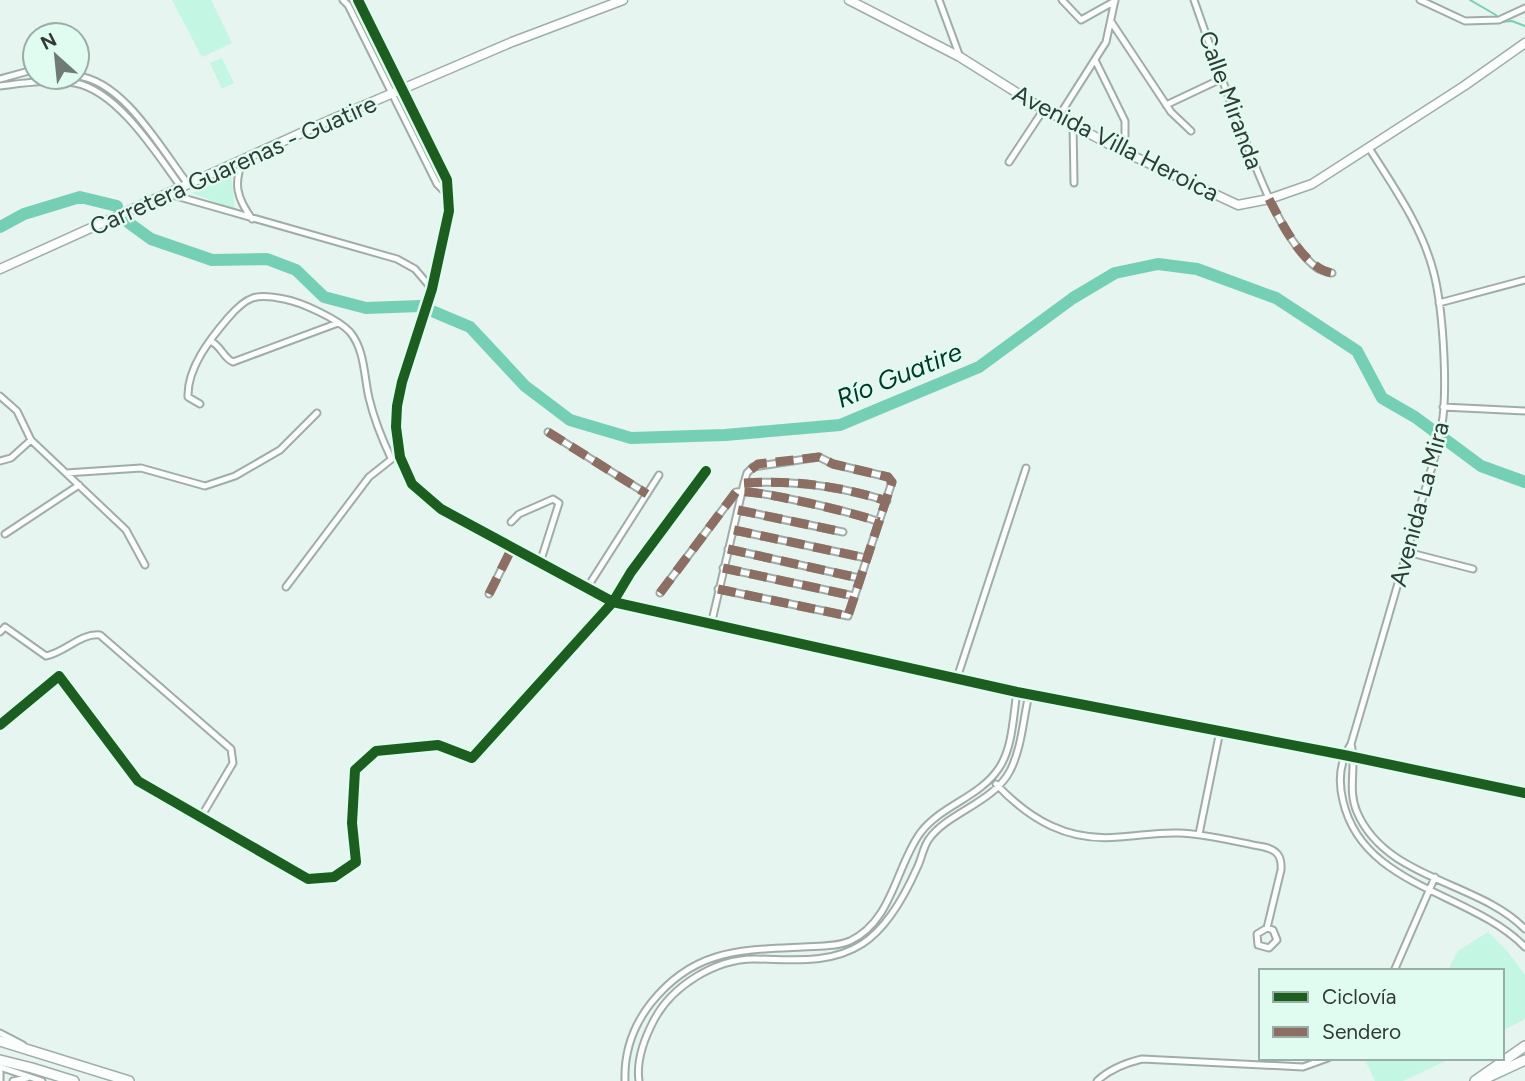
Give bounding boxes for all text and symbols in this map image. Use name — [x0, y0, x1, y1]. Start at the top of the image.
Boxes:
north arrow — [21, 21, 91, 91]
street label: Calle Miranda — [1193, 27, 1269, 173]
text: N — [37, 28, 60, 55]
street label: Avenida Villa Heroica — [1008, 78, 1224, 208]
street label: Carretera Guarenas - Guatire — [85, 89, 381, 241]
water label: Río Guatire — [832, 335, 966, 415]
street label: Avenida La Mira — [1383, 418, 1455, 590]
legend — [1259, 969, 1504, 1060]
text: Ciclovía — [1322, 984, 1396, 1009]
text: Sendero — [1322, 1019, 1401, 1044]

